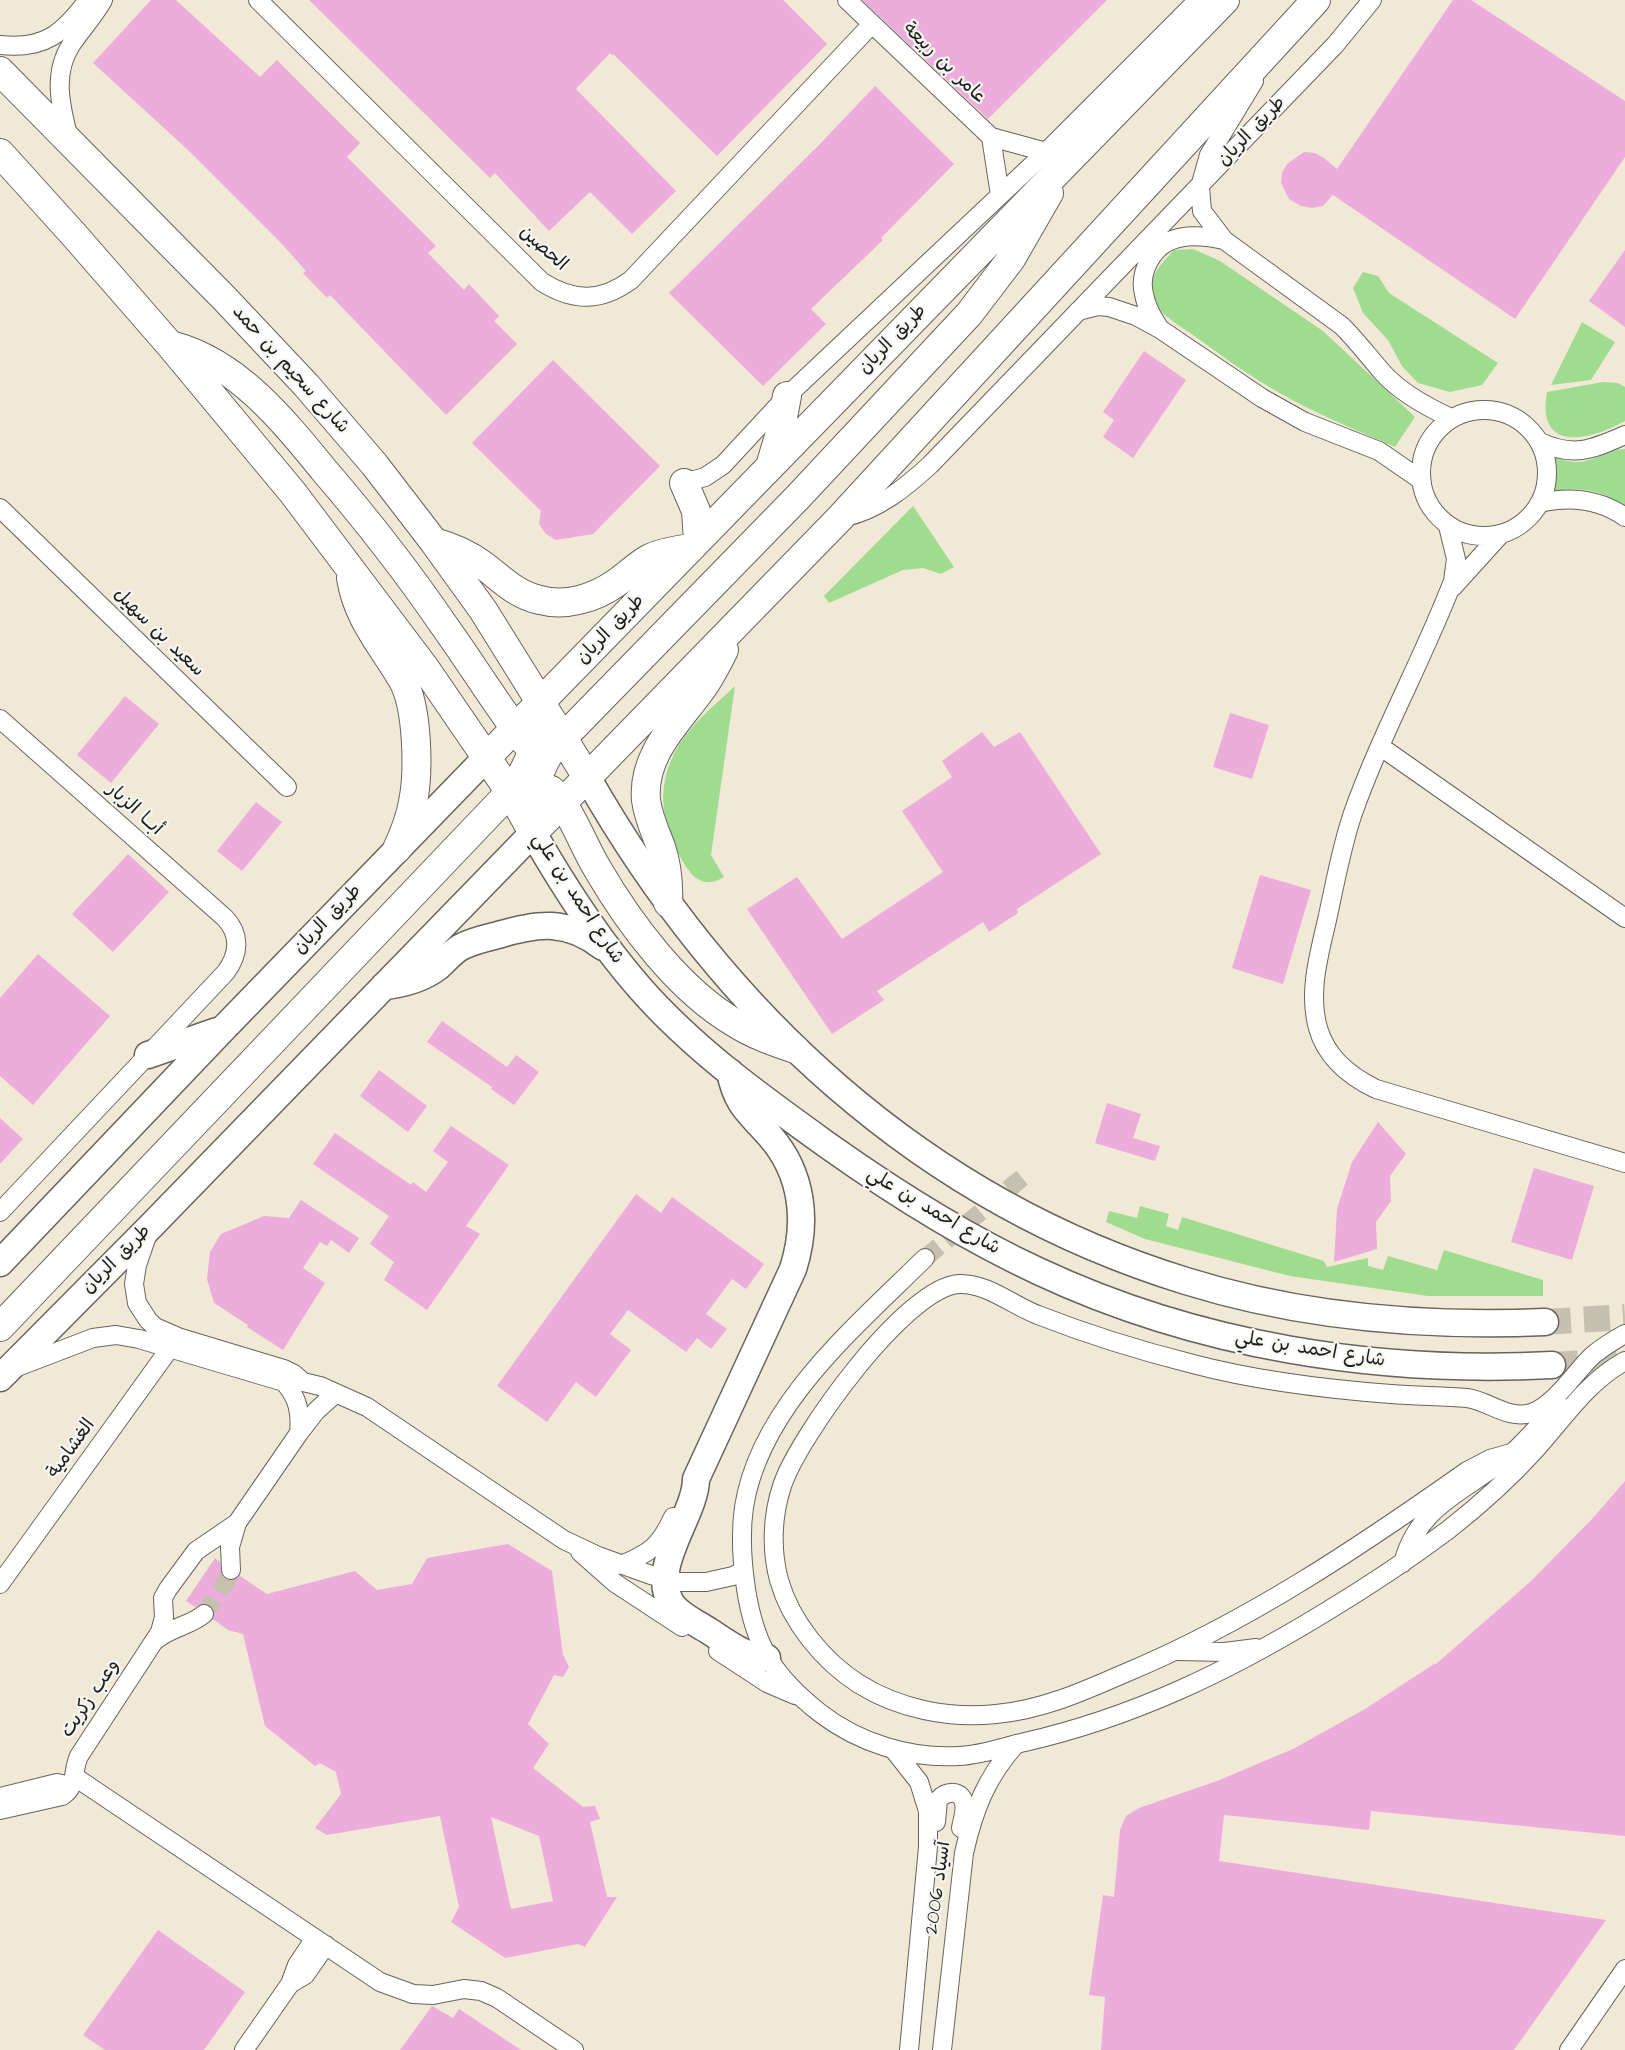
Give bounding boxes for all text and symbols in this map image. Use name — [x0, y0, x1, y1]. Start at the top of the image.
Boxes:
street label: عامر بن ربيعة — [897, 18, 991, 110]
street label: طريق الريان — [1213, 92, 1291, 172]
street label: الحصين — [514, 221, 572, 277]
street label: طريق الريان — [854, 300, 932, 380]
street label: شارع سحيم بن حمد — [226, 301, 354, 439]
street label: سعيد بن سهيل — [108, 584, 208, 682]
street label: طريق الريان — [572, 590, 650, 670]
street label: أبــا الزبار — [101, 779, 167, 841]
street label: شارع احمد بن علي — [526, 829, 628, 969]
street label: طريق الريان — [289, 880, 367, 960]
street label: شارع احمد بن علي — [862, 1163, 1004, 1261]
street label: طريق الريان — [78, 1221, 156, 1299]
street label: شارع احمد بن علي — [1233, 1327, 1387, 1373]
street label: الغشامية — [43, 1415, 101, 1483]
street label: وعب زكريت — [57, 1656, 125, 1742]
street label: آسياد 2006 — [921, 1840, 957, 1936]

